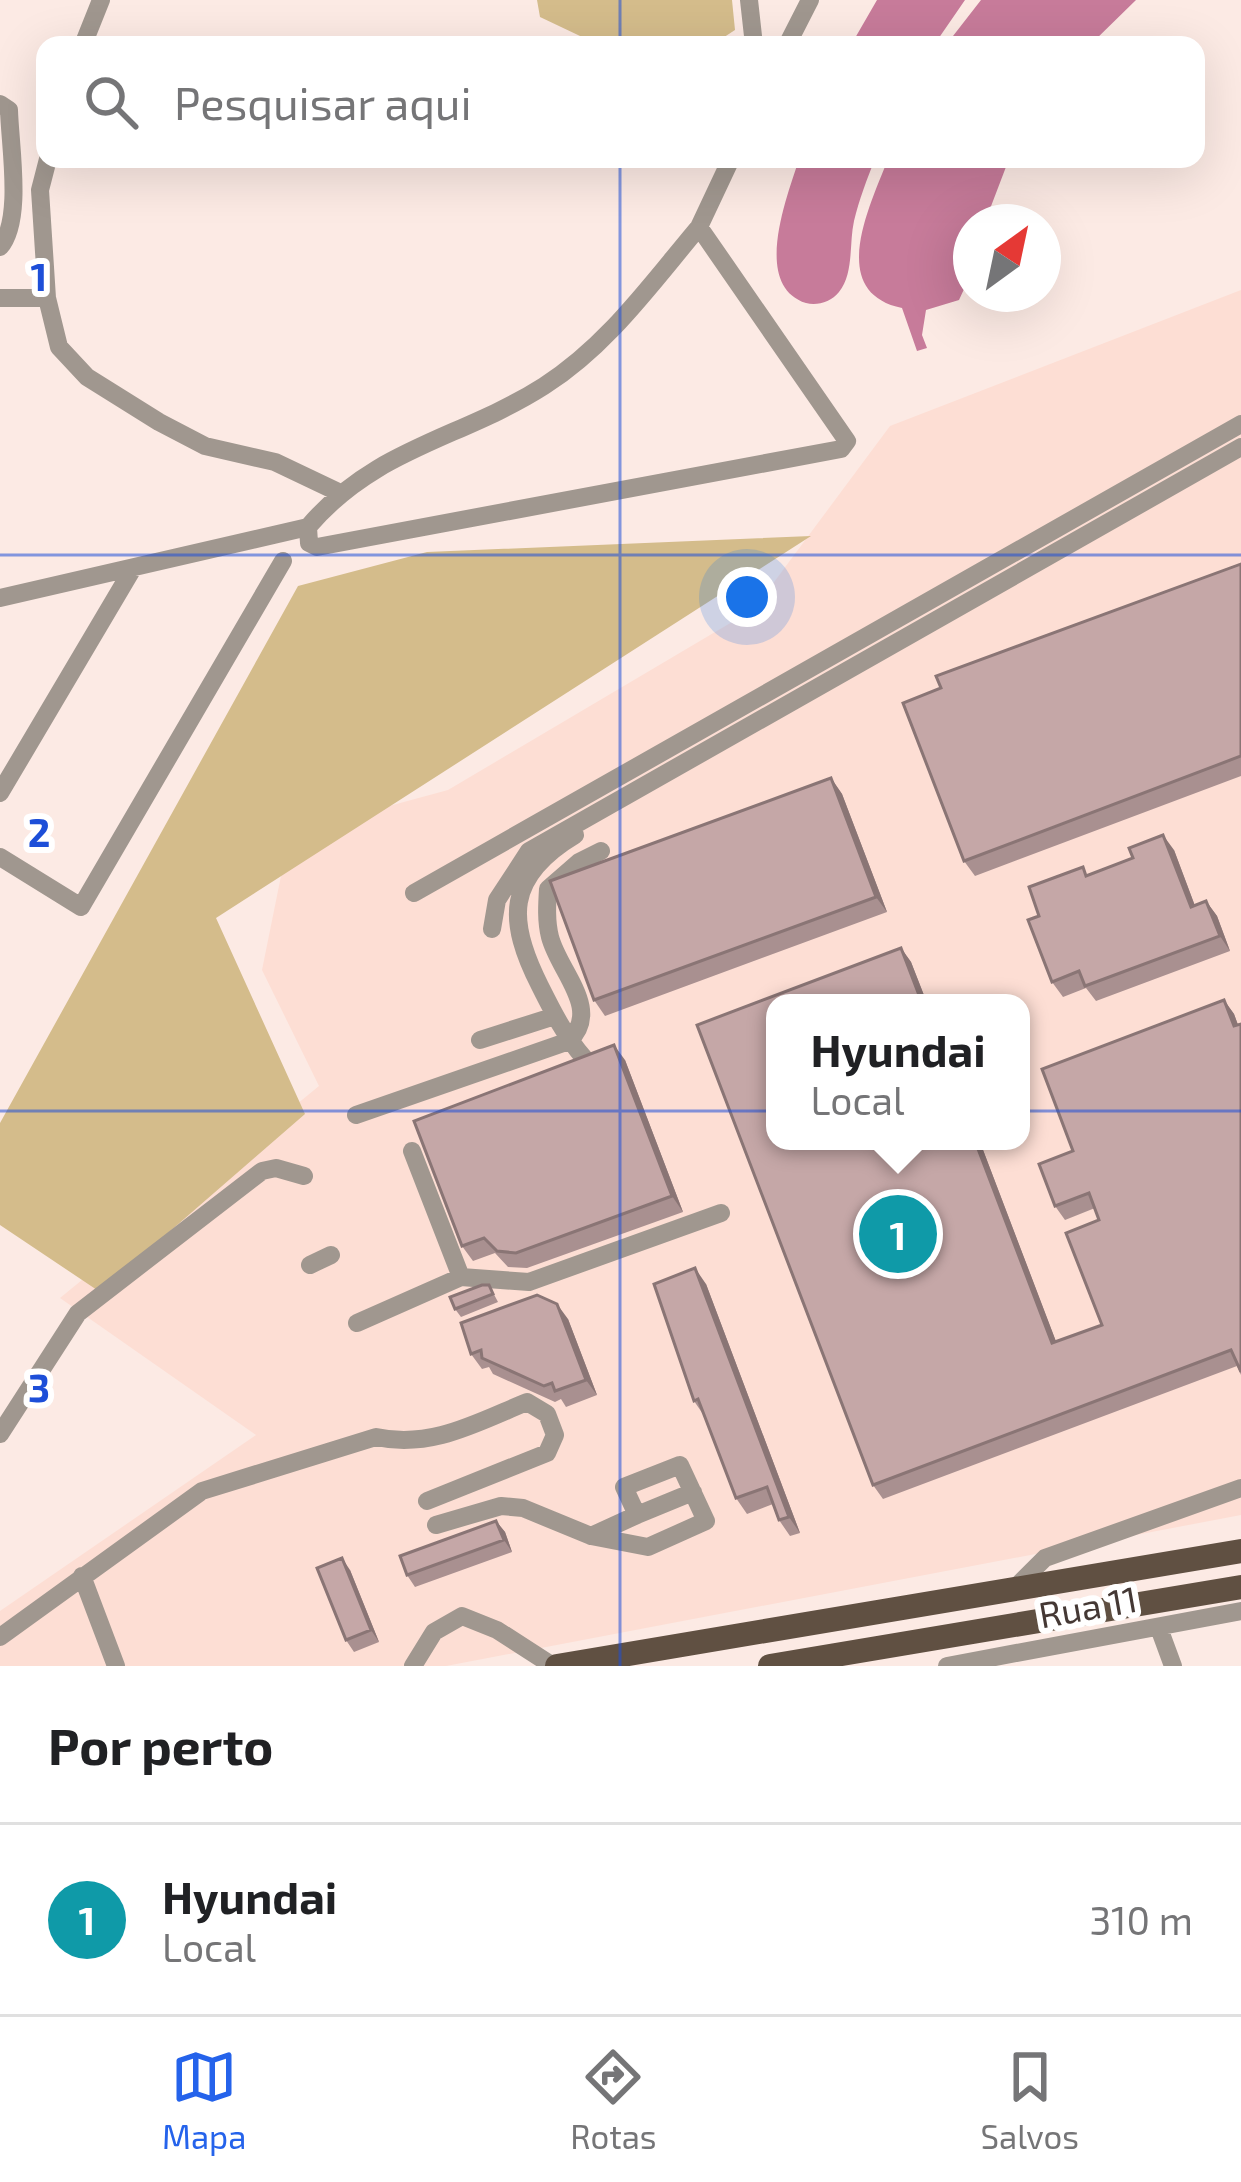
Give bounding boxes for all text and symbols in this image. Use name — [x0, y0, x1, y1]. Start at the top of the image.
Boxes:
search box — [36, 36, 1205, 168]
icon: search — [78, 69, 144, 135]
text: Pesquisar aqui — [174, 75, 472, 129]
north arrow — [953, 204, 1061, 312]
text: 1 — [31, 252, 47, 299]
your location — [717, 567, 777, 627]
text: 2 — [28, 808, 50, 855]
popup — [766, 994, 1030, 1150]
text: Hyundai — [810, 1022, 986, 1076]
text: Local — [810, 1076, 905, 1123]
pin: 1 — [859, 1189, 937, 1279]
text: 3 — [28, 1363, 50, 1410]
street label: Rua 11 — [1035, 1576, 1140, 1635]
text: Por perto — [48, 1714, 273, 1775]
text: Hyundai — [162, 1869, 337, 1923]
text: 1 — [79, 1896, 95, 1943]
text: 310 m — [1089, 1896, 1193, 1943]
text: Local — [162, 1923, 256, 1970]
tab: Mapa — [162, 2044, 246, 2156]
tab: Rotas — [570, 2044, 657, 2156]
tab: Salvos — [981, 2044, 1079, 2156]

